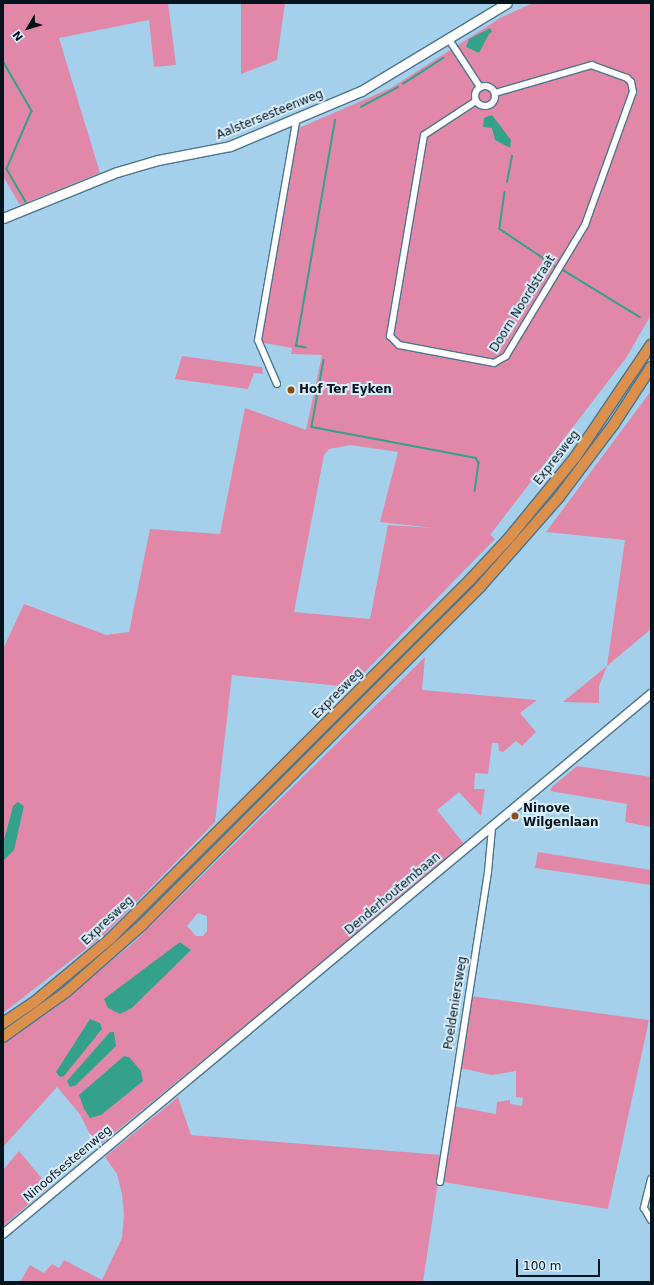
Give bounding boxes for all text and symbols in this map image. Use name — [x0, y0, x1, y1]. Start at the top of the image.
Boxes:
north arrow — [8, 8, 48, 48]
text: N — [10, 28, 26, 43]
street label: Aalstersesteenweg — [214, 87, 326, 143]
street label: Doorn Noordstraat — [487, 253, 559, 355]
place label: Hof Ter Eyken — [299, 383, 392, 397]
marker: Hof Ter Eyken — [286, 385, 296, 395]
street label: Expresweg — [531, 428, 583, 488]
street label: Expresweg — [310, 666, 366, 722]
place label: Ninove Wilgenlaan — [523, 802, 599, 830]
marker: Ninove Wilgenlaan — [510, 811, 520, 821]
street label: Denderhoutembaan — [342, 850, 444, 938]
street label: Expresweg — [79, 893, 137, 949]
street label: Poeldeniersweg — [442, 955, 470, 1051]
street label: Ninoofsesteenweg — [21, 1123, 115, 1205]
scale bar — [518, 1251, 602, 1277]
text: 100 m — [523, 1259, 561, 1273]

